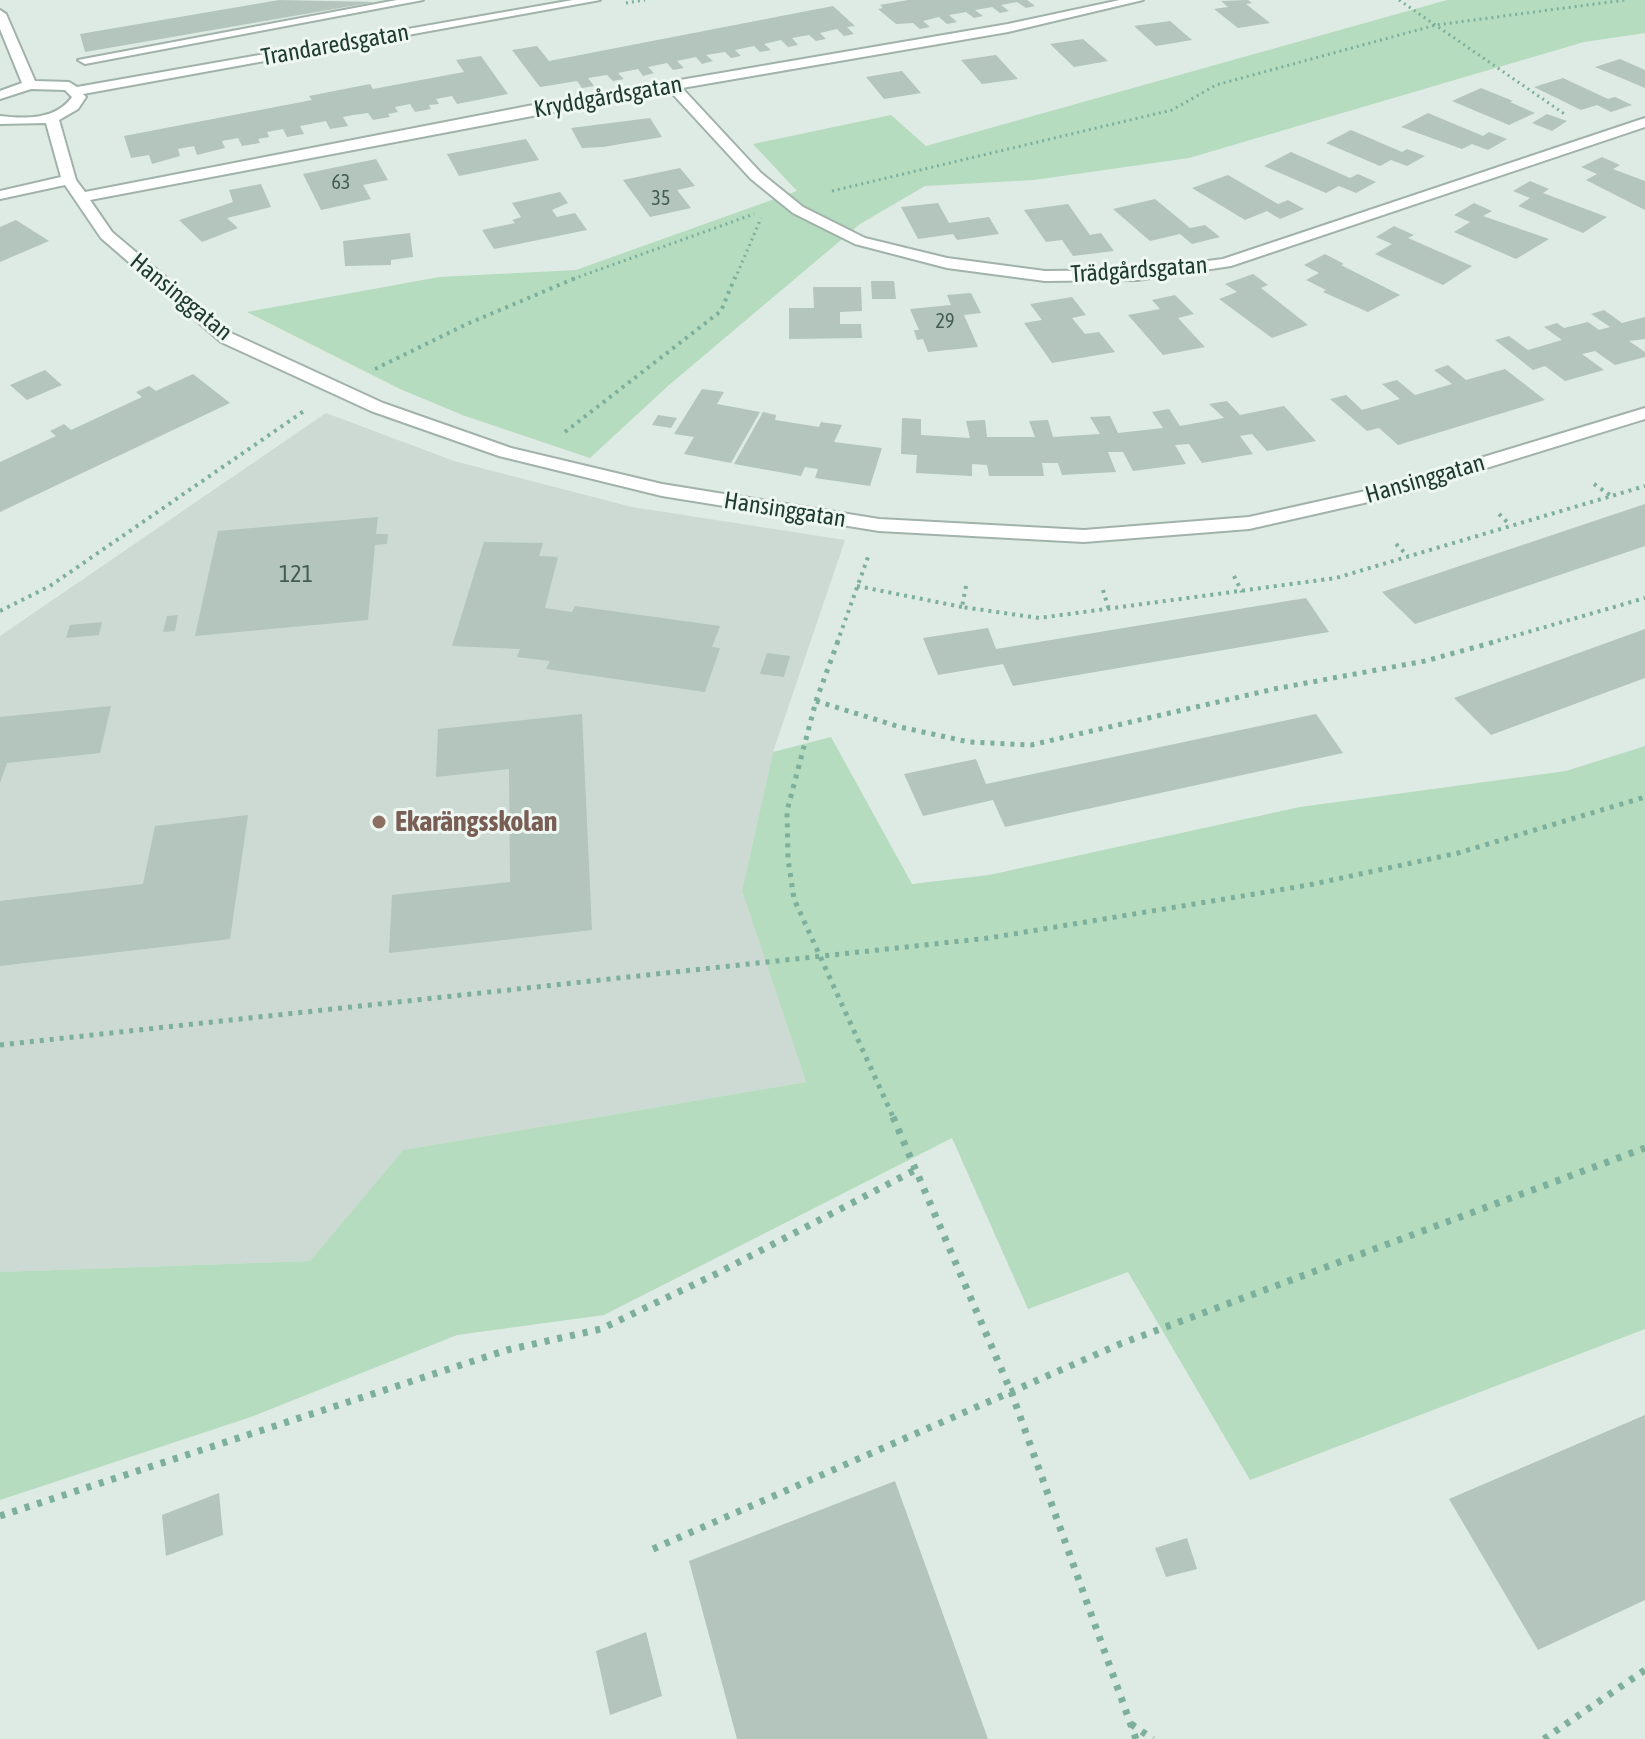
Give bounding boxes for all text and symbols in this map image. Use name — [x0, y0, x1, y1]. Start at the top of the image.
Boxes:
street label: Trandaredsgatan — [259, 18, 411, 72]
street label: Kryddgårdsgatan — [532, 70, 684, 124]
house number: 63 — [332, 171, 350, 195]
house number: 35 — [652, 187, 670, 211]
street label: Hansinggatan — [124, 247, 238, 347]
street label: Trädgårdsgatan — [1070, 251, 1208, 289]
house number: 29 — [936, 310, 954, 334]
street label: Hansinggatan — [1362, 448, 1488, 510]
street label: Hansinggatan — [722, 486, 848, 534]
house number: 121 — [279, 560, 313, 588]
place label: Ekarängsskolan — [395, 805, 557, 839]
marker: Ekarängsskolan — [370, 813, 388, 831]

